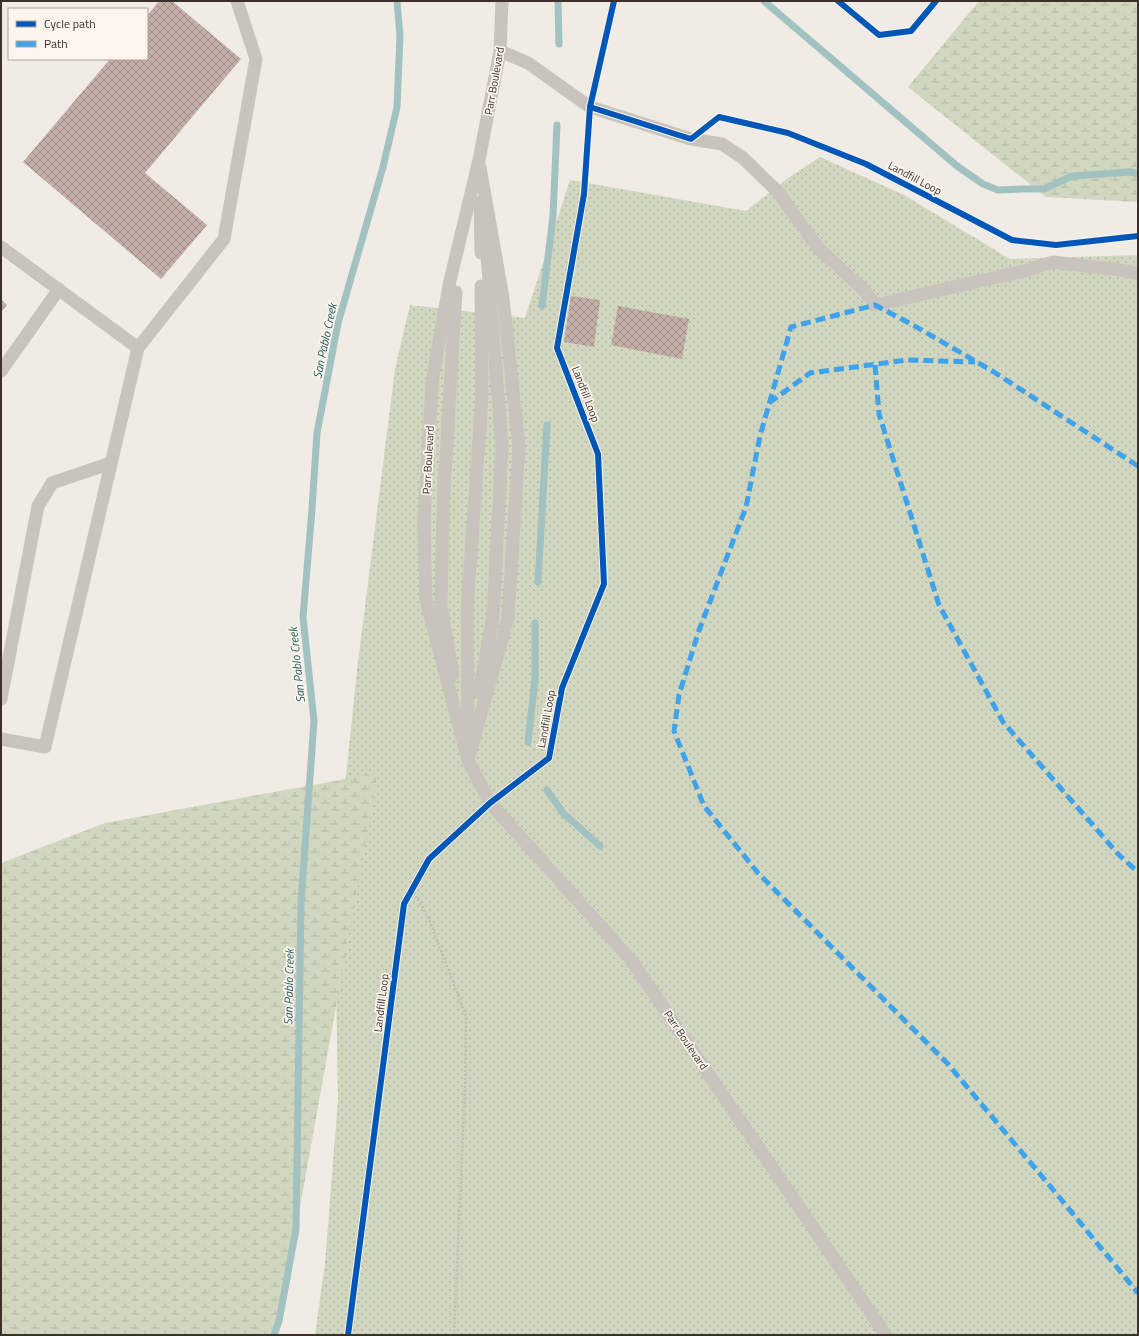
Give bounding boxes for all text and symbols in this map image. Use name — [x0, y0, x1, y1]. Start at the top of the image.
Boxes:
legend — [8, 8, 148, 60]
text: Cycle path — [44, 14, 96, 33]
text: Path — [44, 34, 68, 53]
street label: Parr Boulevard — [480, 46, 508, 116]
street label: Landfill Loop — [885, 157, 945, 199]
water label: San Pablo Creek — [307, 300, 342, 380]
street label: Landfill Loop — [568, 364, 604, 424]
street label: Parr Boulevard — [418, 425, 438, 495]
water label: San Pablo Creek — [283, 624, 310, 704]
street label: Landfill Loop — [533, 689, 559, 749]
water label: San Pablo Creek — [278, 947, 299, 1025]
street label: Landfill Loop — [369, 973, 393, 1033]
street label: Parr Boulevard — [660, 1007, 712, 1073]

